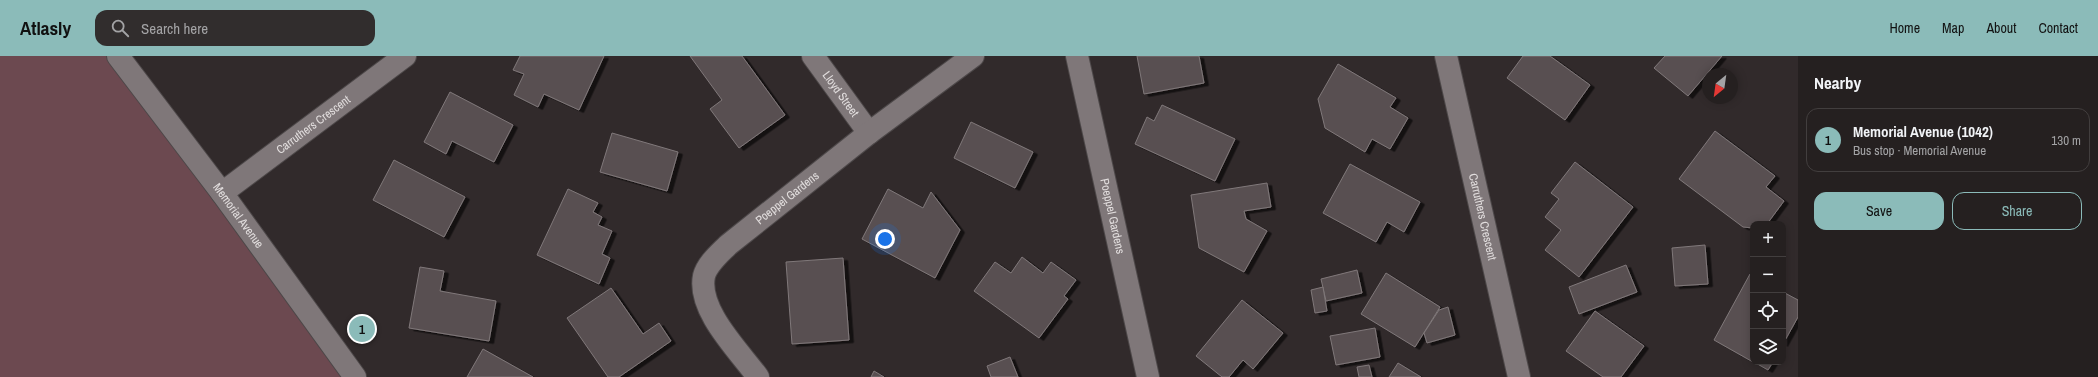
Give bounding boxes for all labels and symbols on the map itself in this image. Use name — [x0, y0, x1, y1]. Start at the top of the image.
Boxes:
street label: Lloyd Street — [819, 68, 863, 120]
north arrow — [1702, 68, 1738, 104]
street label: Carruthers Crescent — [273, 92, 354, 158]
street label: Poeppel Gardens — [752, 168, 822, 228]
street label: Carruthers Crescent — [1465, 172, 1500, 262]
street label: Poeppel Gardens — [1096, 177, 1129, 255]
street label: Memorial Avenue — [209, 180, 267, 251]
your location — [875, 229, 895, 249]
pin: 1 — [349, 314, 375, 344]

